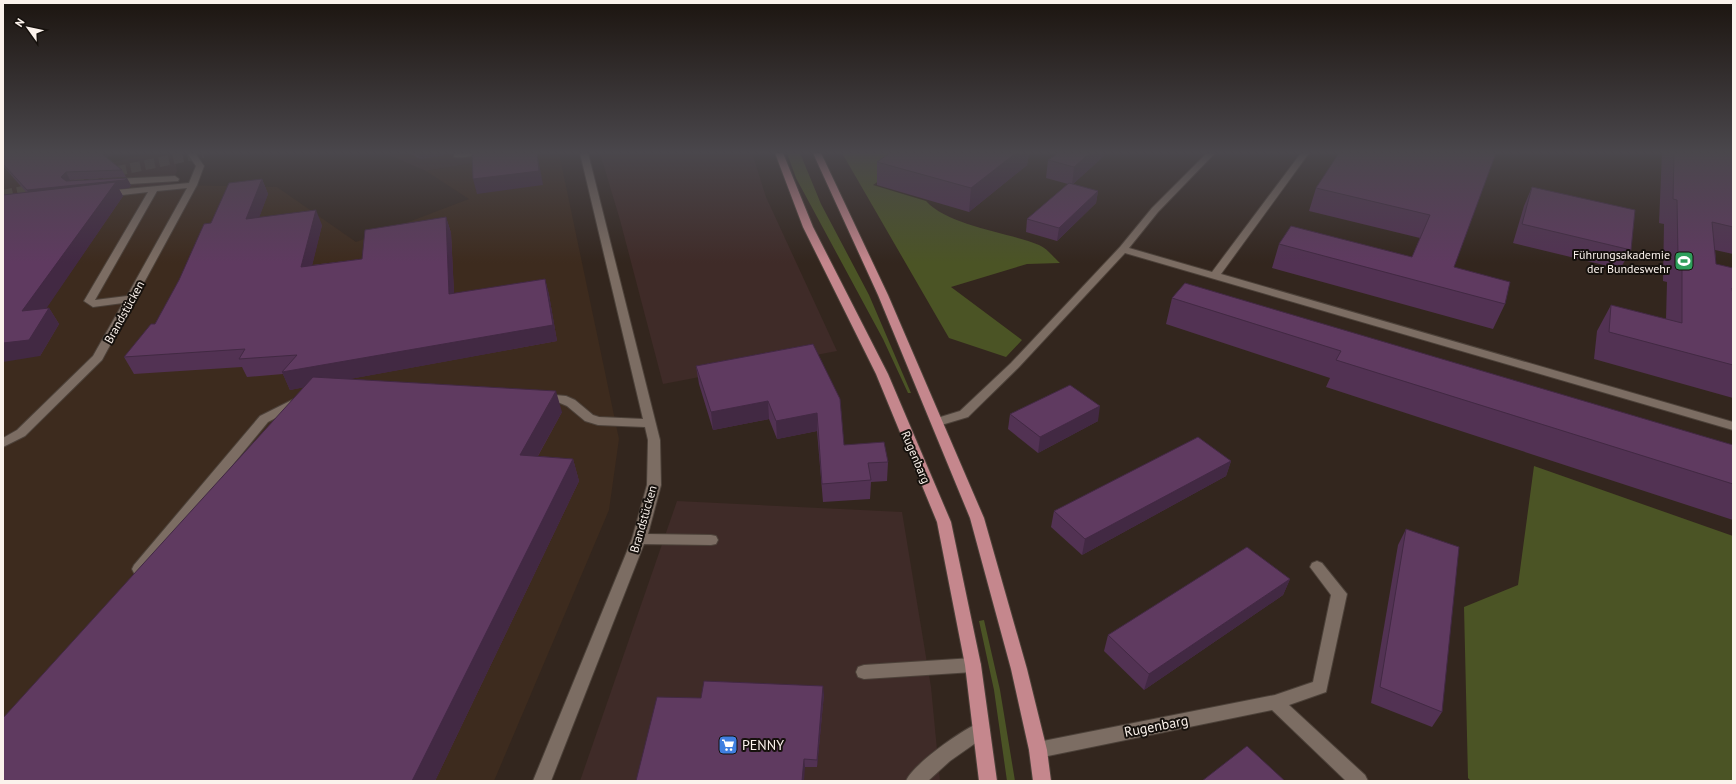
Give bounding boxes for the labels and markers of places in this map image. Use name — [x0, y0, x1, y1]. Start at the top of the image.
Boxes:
place label: Führungsakademie der Bundeswehr — [1573, 247, 1670, 276]
sports icon: Führungsakademie der Bundeswehr — [1673, 250, 1695, 272]
supermarket icon: PENNY — [717, 734, 739, 756]
place label: PENNY — [742, 736, 784, 754]

